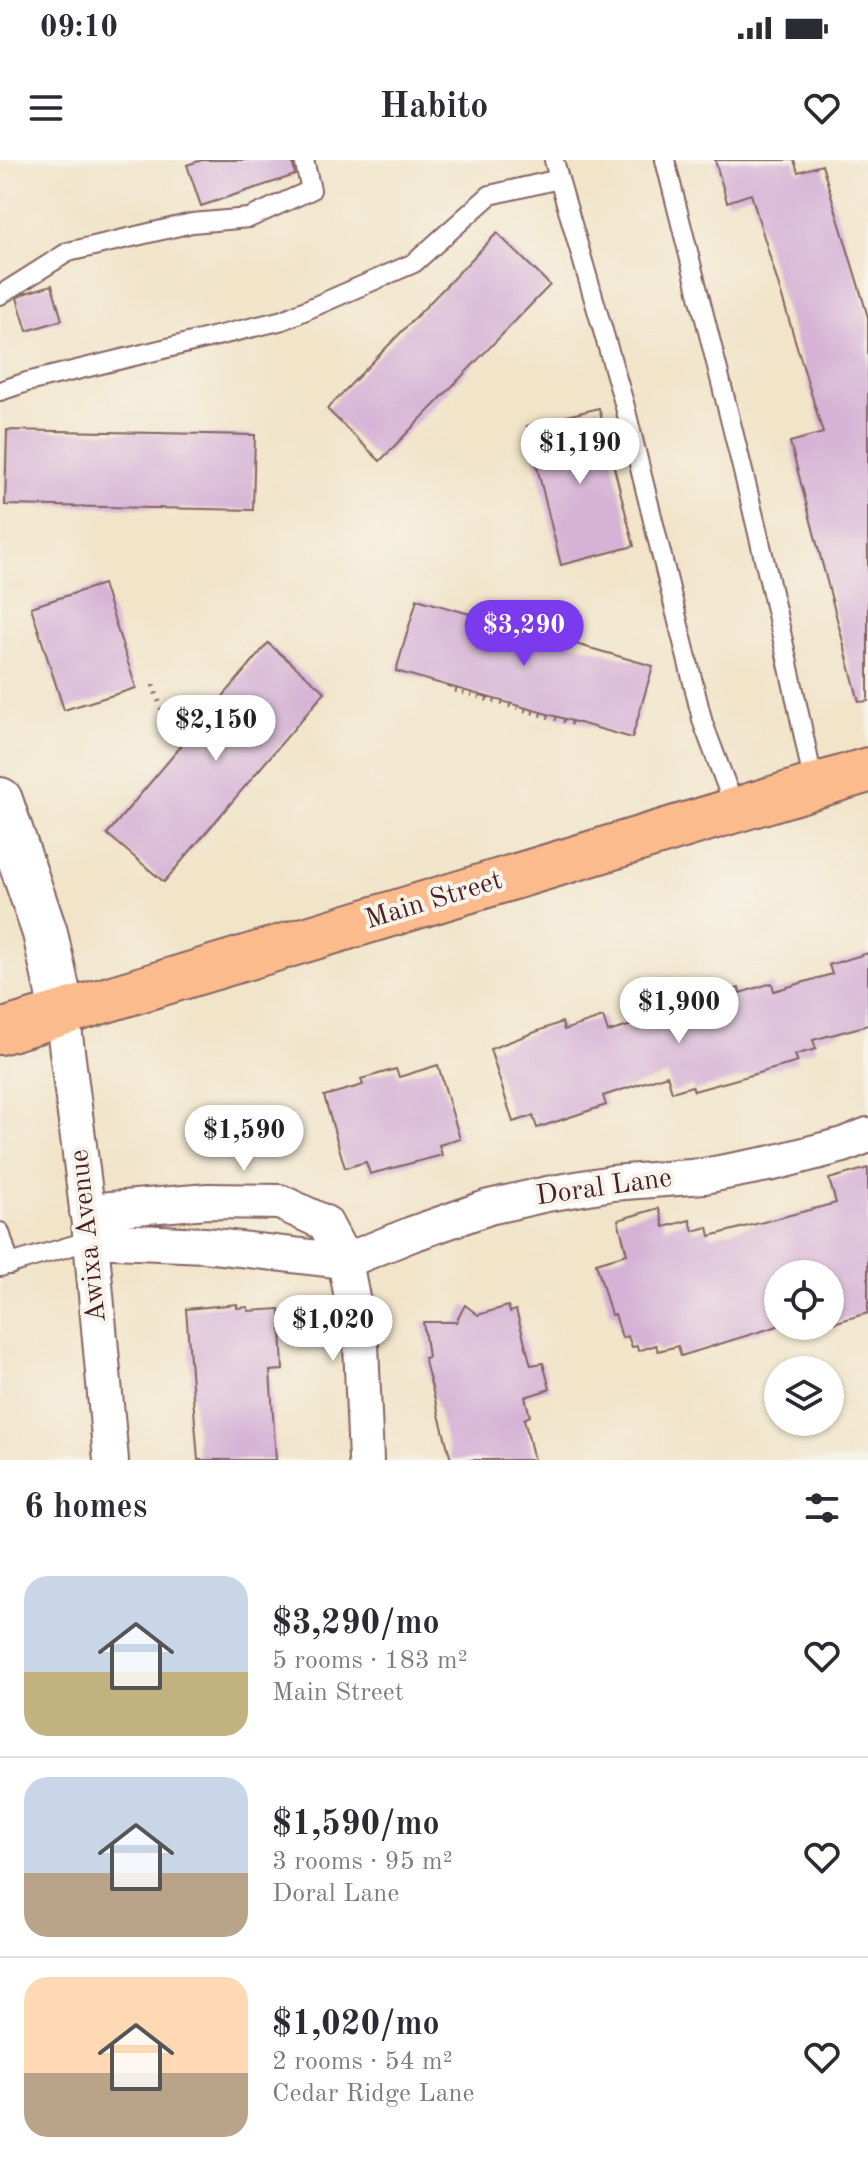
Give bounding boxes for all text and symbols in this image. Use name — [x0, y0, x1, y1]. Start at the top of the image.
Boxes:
text: 09:10 — [40, 13, 118, 43]
icon: menu — [24, 86, 68, 130]
icon: heart — [800, 86, 844, 130]
text: Habito — [380, 90, 488, 126]
pin: $1,190 — [515, 418, 645, 486]
text: $1,190 — [539, 431, 621, 457]
pin: $3,290 — [459, 600, 589, 668]
text: $3,290 — [483, 613, 565, 639]
pin: $2,150 — [151, 695, 281, 763]
text: $2,150 — [175, 708, 257, 734]
street label: Main Street — [362, 867, 506, 935]
pin: $1,900 — [614, 977, 744, 1045]
text: $1,900 — [638, 990, 720, 1016]
pin: $1,590 — [179, 1105, 309, 1173]
text: $1,590 — [203, 1118, 285, 1144]
street label: Awixa Avenue — [66, 1148, 112, 1324]
street label: Doral Lane — [534, 1165, 674, 1211]
map controls — [764, 1260, 844, 1436]
button: locate — [764, 1260, 844, 1340]
pin: $1,020 — [268, 1295, 398, 1363]
text: $1,020 — [292, 1308, 374, 1334]
button: layers — [764, 1356, 844, 1436]
icon: filters — [800, 1486, 844, 1530]
text: 6 homes — [24, 1491, 147, 1525]
text: $3,290/mo — [272, 1607, 440, 1641]
icon: home — [88, 1608, 184, 1704]
icon: heart — [800, 1634, 844, 1678]
text: 5 rooms · 183 m² — [272, 1648, 468, 1674]
text: Main Street — [272, 1680, 404, 1706]
text: $1,590/mo — [272, 1808, 440, 1842]
icon: home — [88, 1809, 184, 1905]
icon: heart — [800, 1835, 844, 1879]
text: 3 rooms · 95 m² — [272, 1849, 453, 1875]
text: Doral Lane — [272, 1881, 399, 1907]
text: $1,020/mo — [272, 2008, 440, 2042]
icon: home — [88, 2009, 184, 2105]
icon: heart — [800, 2035, 844, 2079]
text: 2 rooms · 54 m² — [272, 2049, 453, 2075]
text: Cedar Ridge Lane — [272, 2081, 475, 2107]

